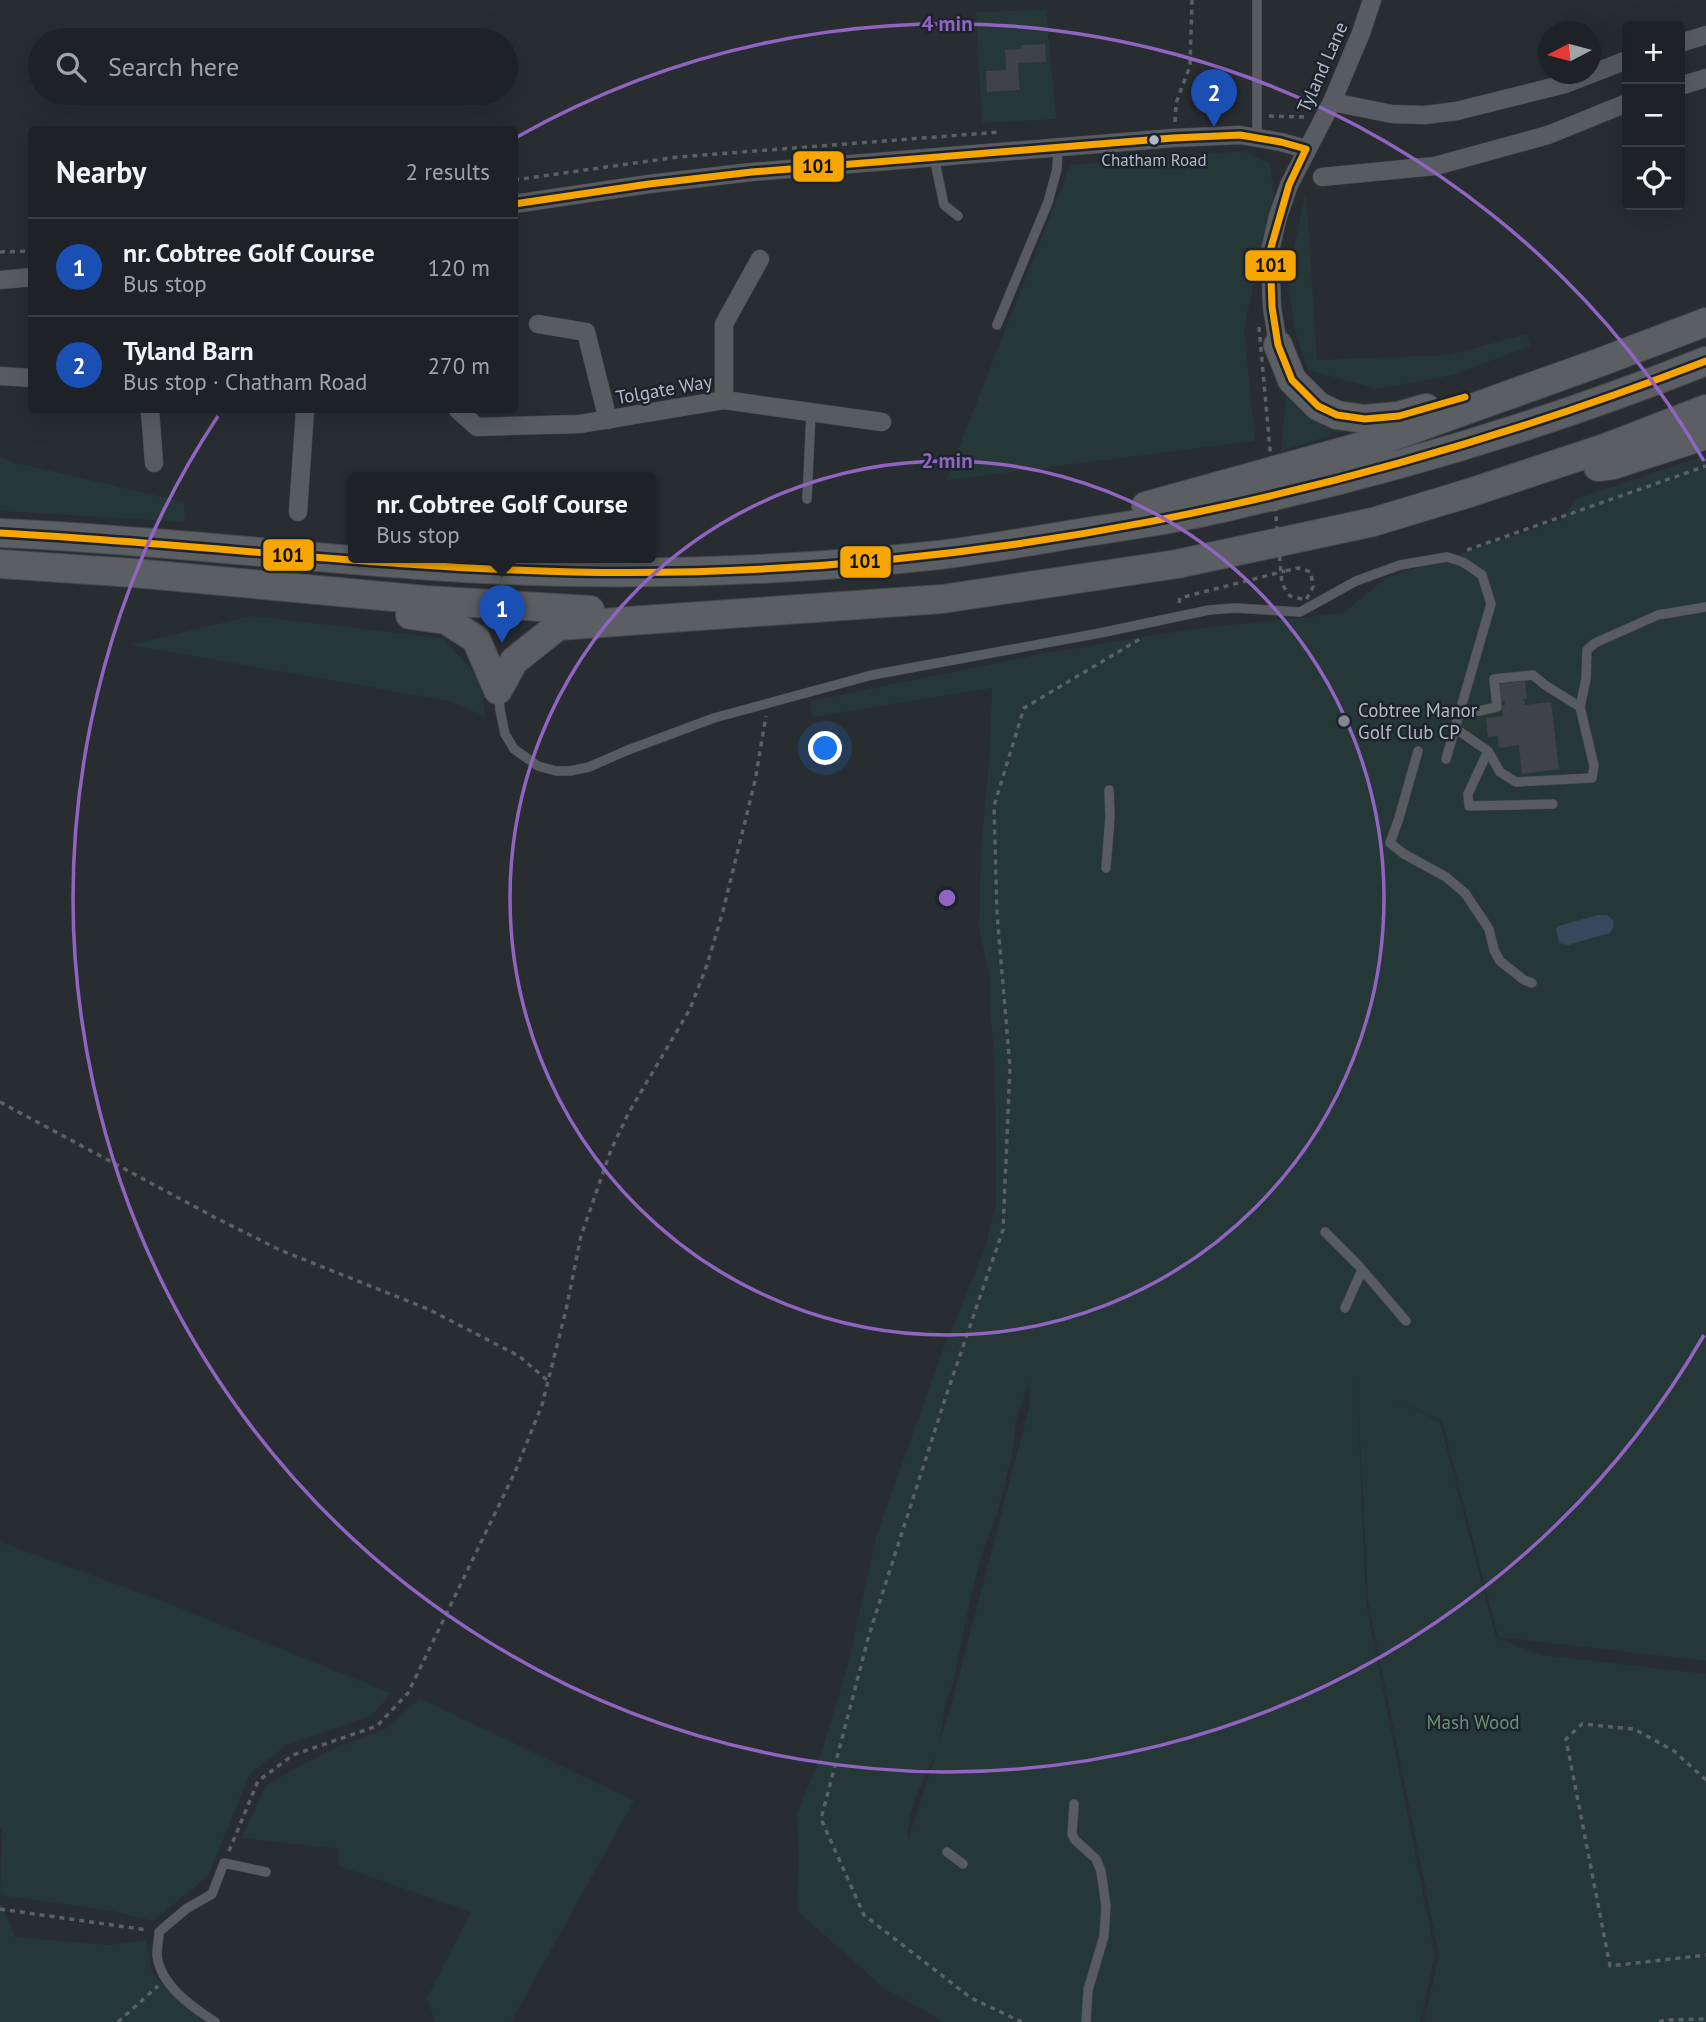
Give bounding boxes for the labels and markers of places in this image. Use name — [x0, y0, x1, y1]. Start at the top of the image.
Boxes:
pin: 2 — [1191, 69, 1237, 127]
marker: Chatham Road — [1147, 133, 1161, 147]
place label: Chatham Road — [1101, 149, 1207, 171]
pin: 1 — [479, 585, 525, 643]
place label: Cobtree Manor Golf Club CP — [1358, 698, 1478, 744]
marker: Cobtree Manor Golf Club CP — [1336, 713, 1352, 729]
centre of rings — [935, 886, 959, 910]

